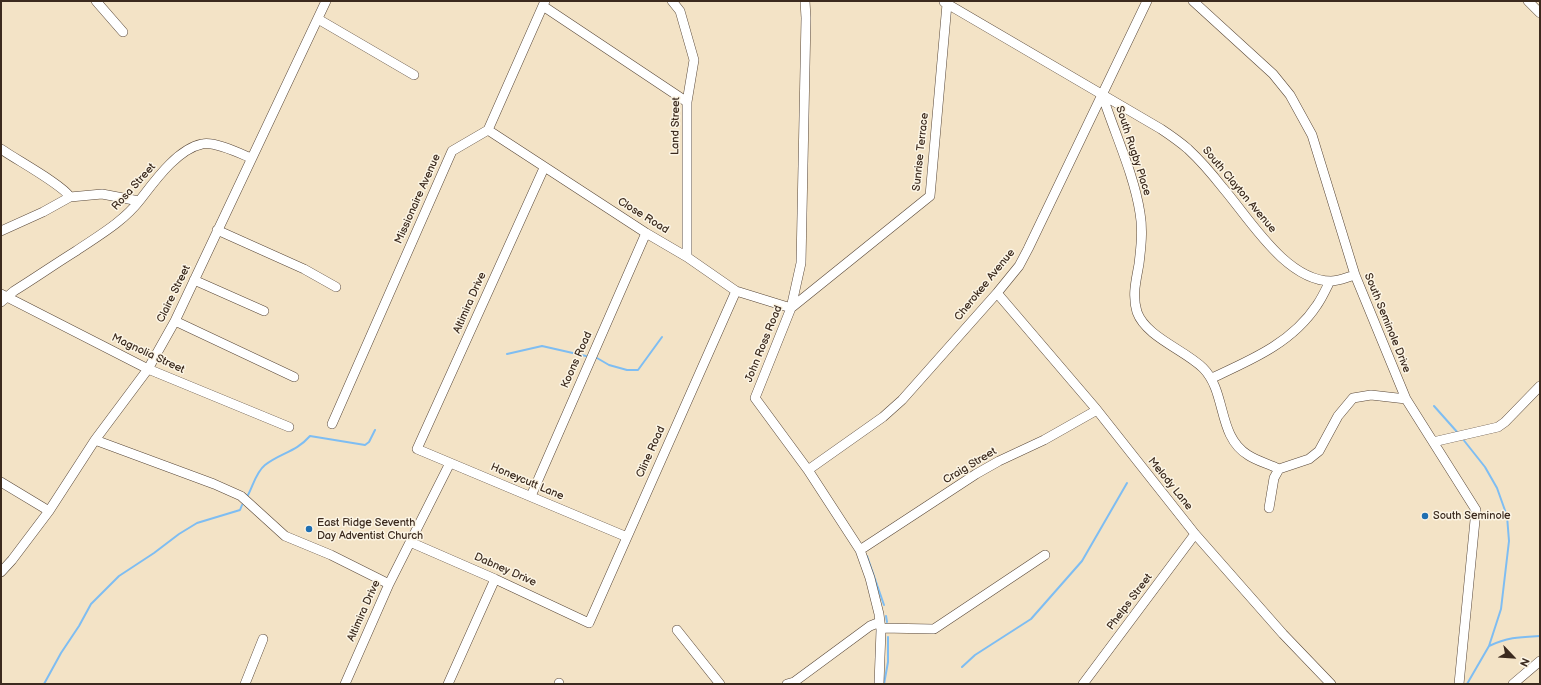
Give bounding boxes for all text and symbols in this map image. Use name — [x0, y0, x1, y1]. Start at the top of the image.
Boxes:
street label: Land Street — [669, 97, 683, 155]
street label: South Rugby Place — [1112, 104, 1154, 198]
street label: Sunrise Terrace — [910, 112, 932, 192]
street label: South Clayton Avenue — [1199, 144, 1279, 236]
street label: Missionaire Avenue — [392, 152, 444, 246]
street label: Rosa Street — [109, 161, 159, 213]
street label: Close Road — [615, 195, 671, 237]
street label: Cherokee Avenue — [952, 246, 1018, 324]
street label: Claire Street — [154, 263, 194, 325]
street label: Altimira Drive — [451, 270, 489, 336]
street label: South Seminole Drive — [1361, 271, 1413, 375]
street label: John Ross Road — [743, 304, 785, 384]
street label: Koons Road — [559, 330, 595, 390]
street label: Magnolia Street — [109, 331, 187, 377]
street label: Cline Road — [634, 424, 668, 480]
street label: Craig Street — [941, 445, 999, 487]
street label: Melody Lane — [1145, 455, 1195, 513]
street label: Honeycutt Lane — [488, 461, 566, 503]
place label: South Seminole — [1433, 509, 1511, 523]
marker: South Seminole — [1420, 511, 1430, 521]
place label: East Ridge Seventh Day Adventist Church — [317, 516, 423, 542]
marker: East Ridge Seventh Day Adventist Church — [304, 524, 314, 534]
street label: Dabney Drive — [472, 550, 538, 590]
street label: Phelps Street — [1105, 571, 1155, 633]
street label: Altimira Drive — [345, 578, 383, 644]
north arrow — [1493, 637, 1533, 677]
text: N — [1517, 656, 1532, 669]

